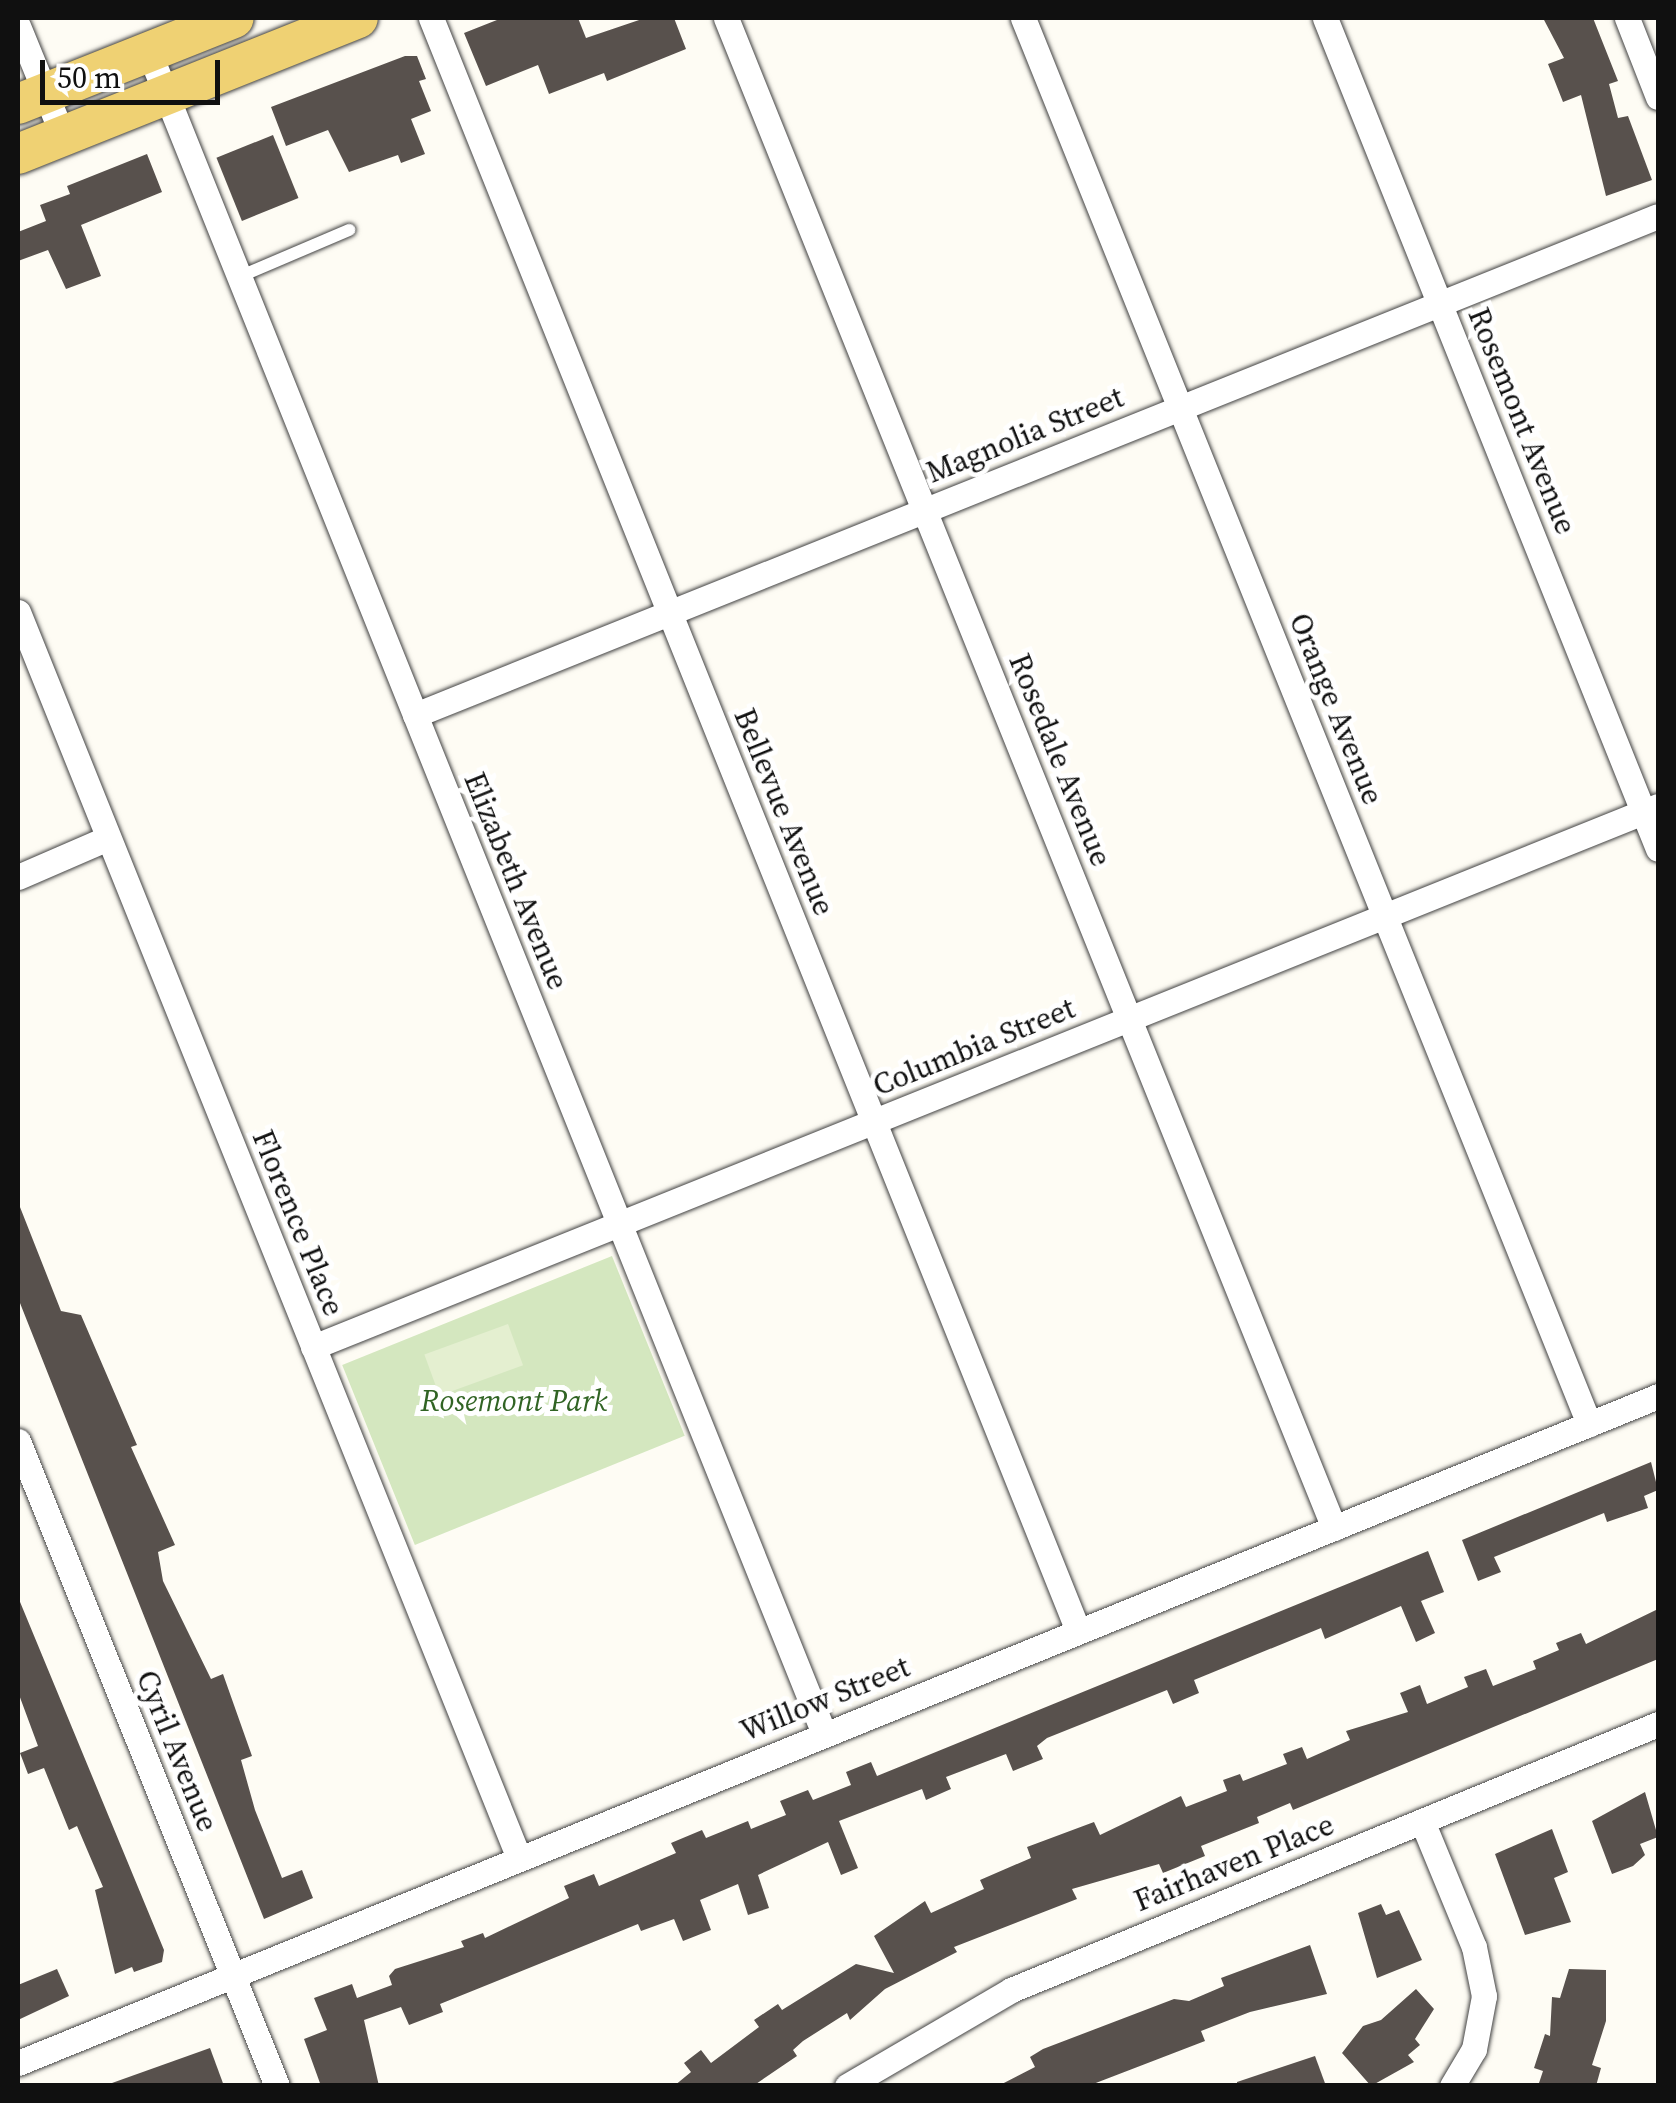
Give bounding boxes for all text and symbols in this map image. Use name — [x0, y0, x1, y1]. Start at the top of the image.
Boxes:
scale bar — [45, 40, 225, 102]
text: 50 m — [57, 57, 121, 98]
street label: Rosemont Avenue — [1460, 303, 1584, 539]
street label: Magnolia Street — [921, 379, 1129, 491]
street label: Orange Avenue — [1281, 608, 1391, 810]
street label: Rosedale Avenue — [1001, 649, 1119, 871]
street label: Bellevue Avenue — [726, 703, 842, 921]
street label: Elizabeth Avenue — [456, 767, 576, 995]
street label: Columbia Street — [868, 990, 1080, 1104]
street label: Florence Place — [244, 1125, 352, 1321]
park label: Rosemont Park — [420, 1383, 608, 1419]
street label: Willow Street — [735, 1649, 915, 1749]
street label: Cyril Avenue — [128, 1665, 226, 1837]
street label: Fairhaven Place — [1129, 1807, 1339, 1919]

